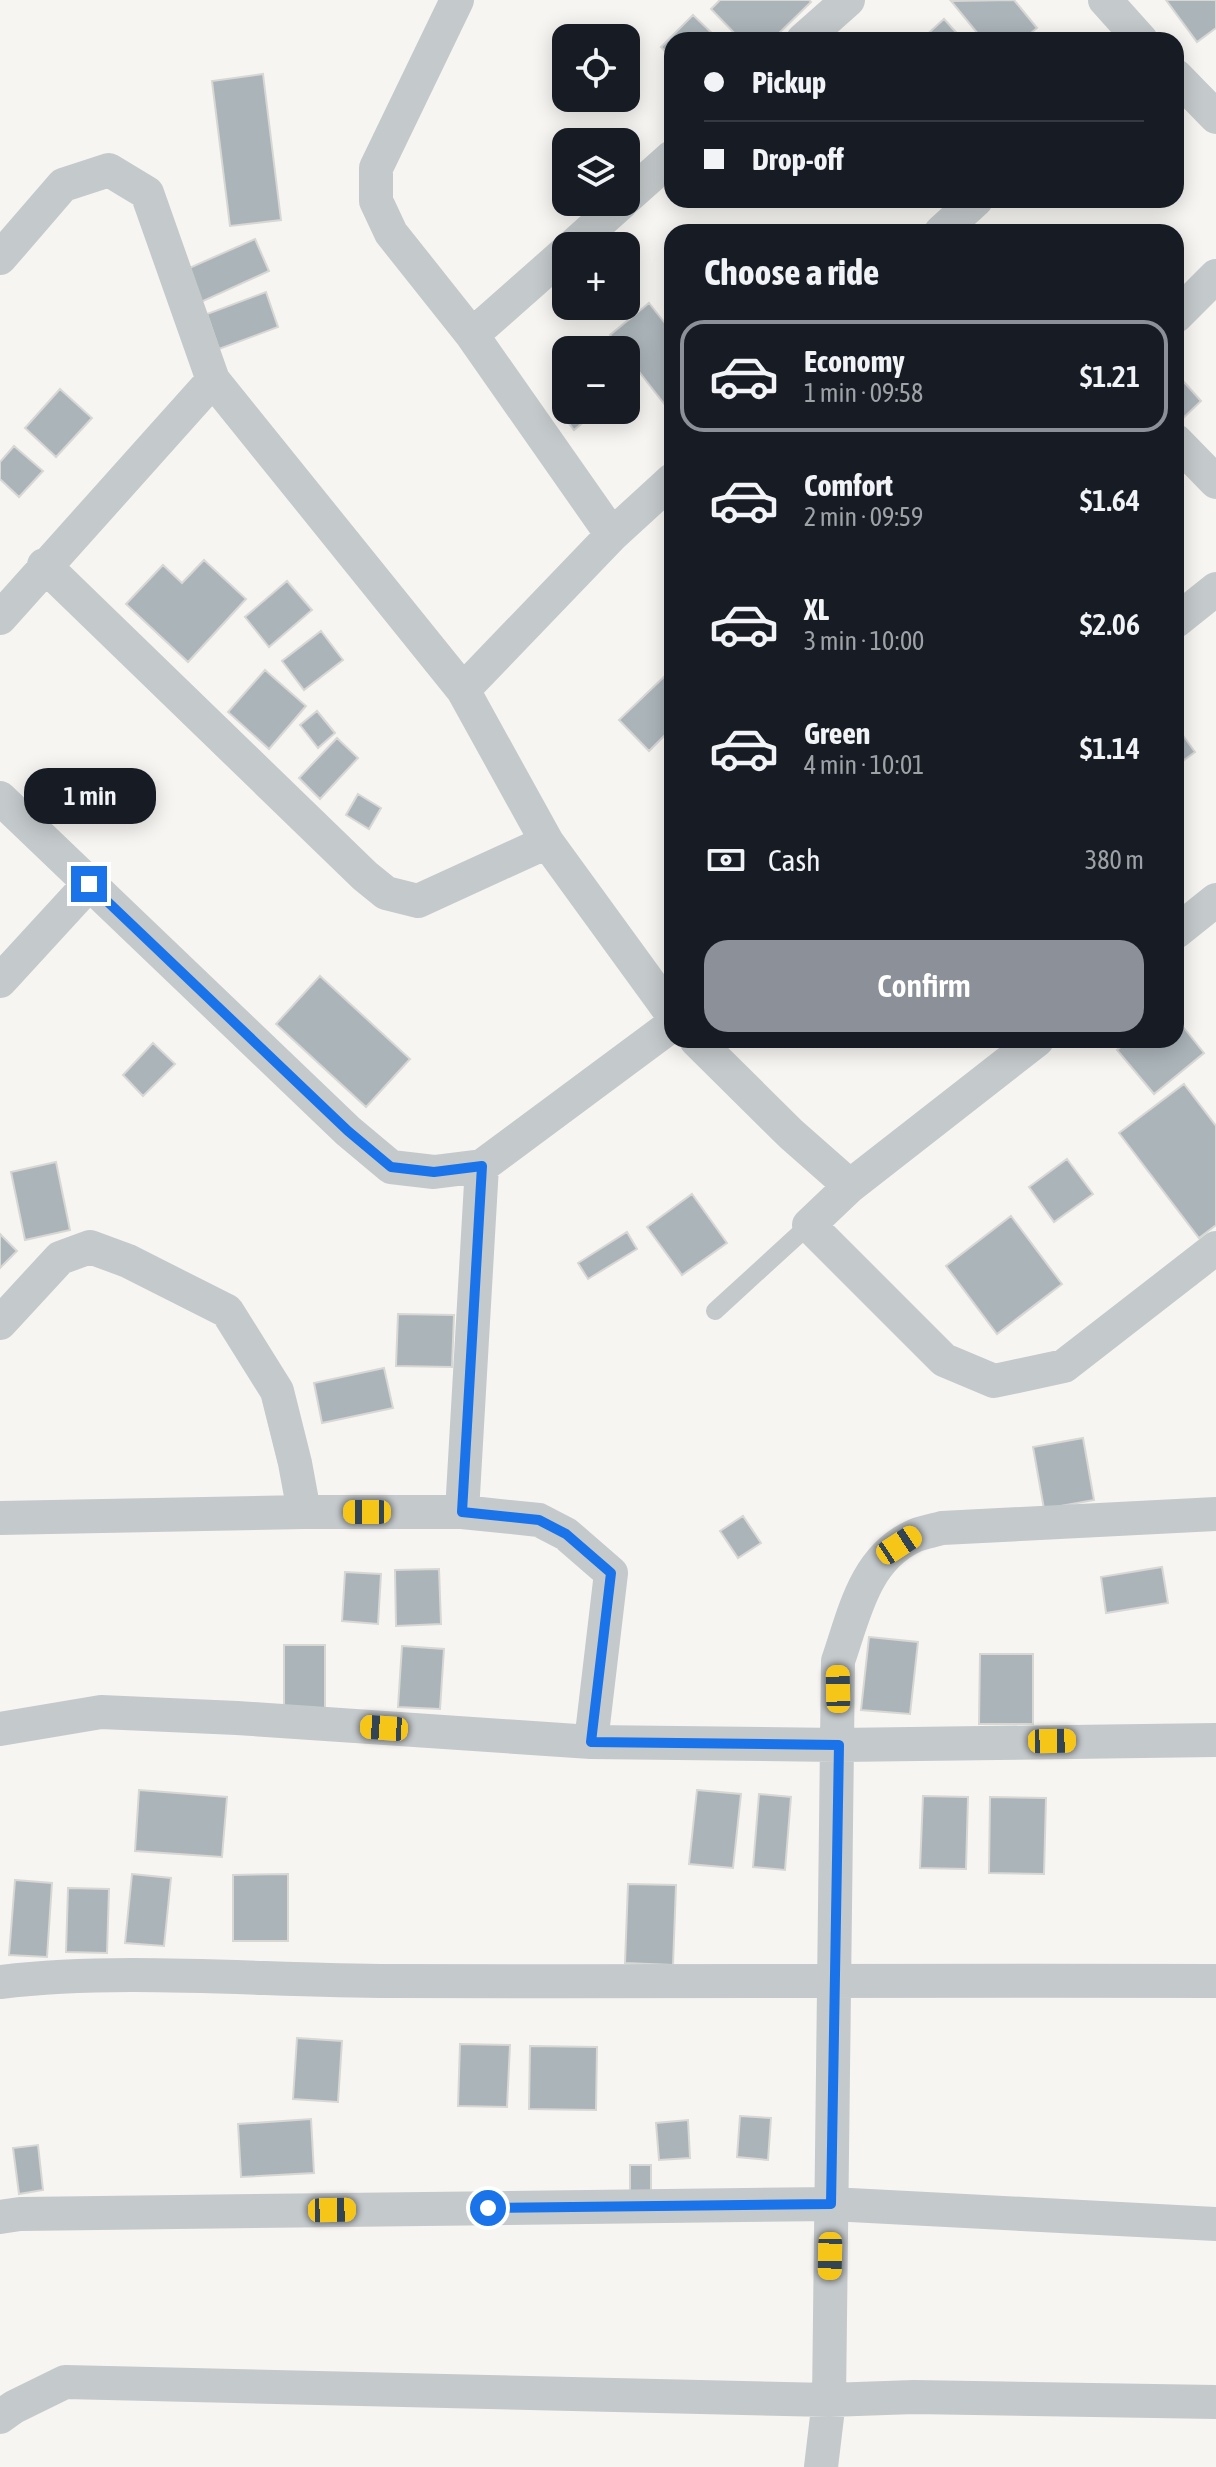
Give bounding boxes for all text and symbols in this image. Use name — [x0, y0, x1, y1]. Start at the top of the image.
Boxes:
map controls — [552, 24, 640, 424]
button: locate — [552, 24, 640, 112]
text: Pickup — [752, 65, 826, 99]
button: layers — [552, 128, 640, 216]
text: Drop-off — [752, 142, 844, 176]
button: + — [552, 232, 640, 320]
text: Choose a ride — [704, 251, 879, 293]
button: − — [552, 336, 640, 424]
icon: car — [708, 340, 780, 412]
text: Economy — [804, 344, 905, 378]
text: $1.21 — [1080, 359, 1140, 393]
text: 1 min · 09:58 — [804, 378, 923, 408]
icon: car — [708, 464, 780, 536]
text: Comfort — [804, 468, 893, 502]
text: $1.64 — [1080, 483, 1140, 517]
text: 2 min · 09:59 — [804, 502, 923, 532]
icon: car — [708, 588, 780, 660]
text: XL — [804, 592, 829, 626]
text: $2.06 — [1080, 607, 1140, 641]
text: 3 min · 10:00 — [804, 626, 924, 656]
icon: car — [708, 712, 780, 784]
text: Green — [804, 716, 870, 750]
text: $1.14 — [1080, 731, 1140, 765]
text: 4 min · 10:01 — [804, 750, 924, 780]
callout: 1 min — [23, 768, 155, 824]
text: 1 min — [63, 781, 117, 811]
icon: cash — [704, 838, 748, 882]
text: Cash — [768, 843, 821, 877]
text: 380 m — [1085, 845, 1144, 875]
route end — [71, 866, 107, 902]
button: Confirm — [704, 940, 1144, 1032]
car — [343, 1500, 391, 1524]
car — [872, 1522, 926, 1568]
car — [826, 1665, 850, 1713]
car — [359, 1714, 409, 1742]
car — [1028, 1729, 1076, 1753]
route start — [470, 2190, 506, 2226]
car — [308, 2198, 356, 2222]
car — [818, 2232, 842, 2280]

